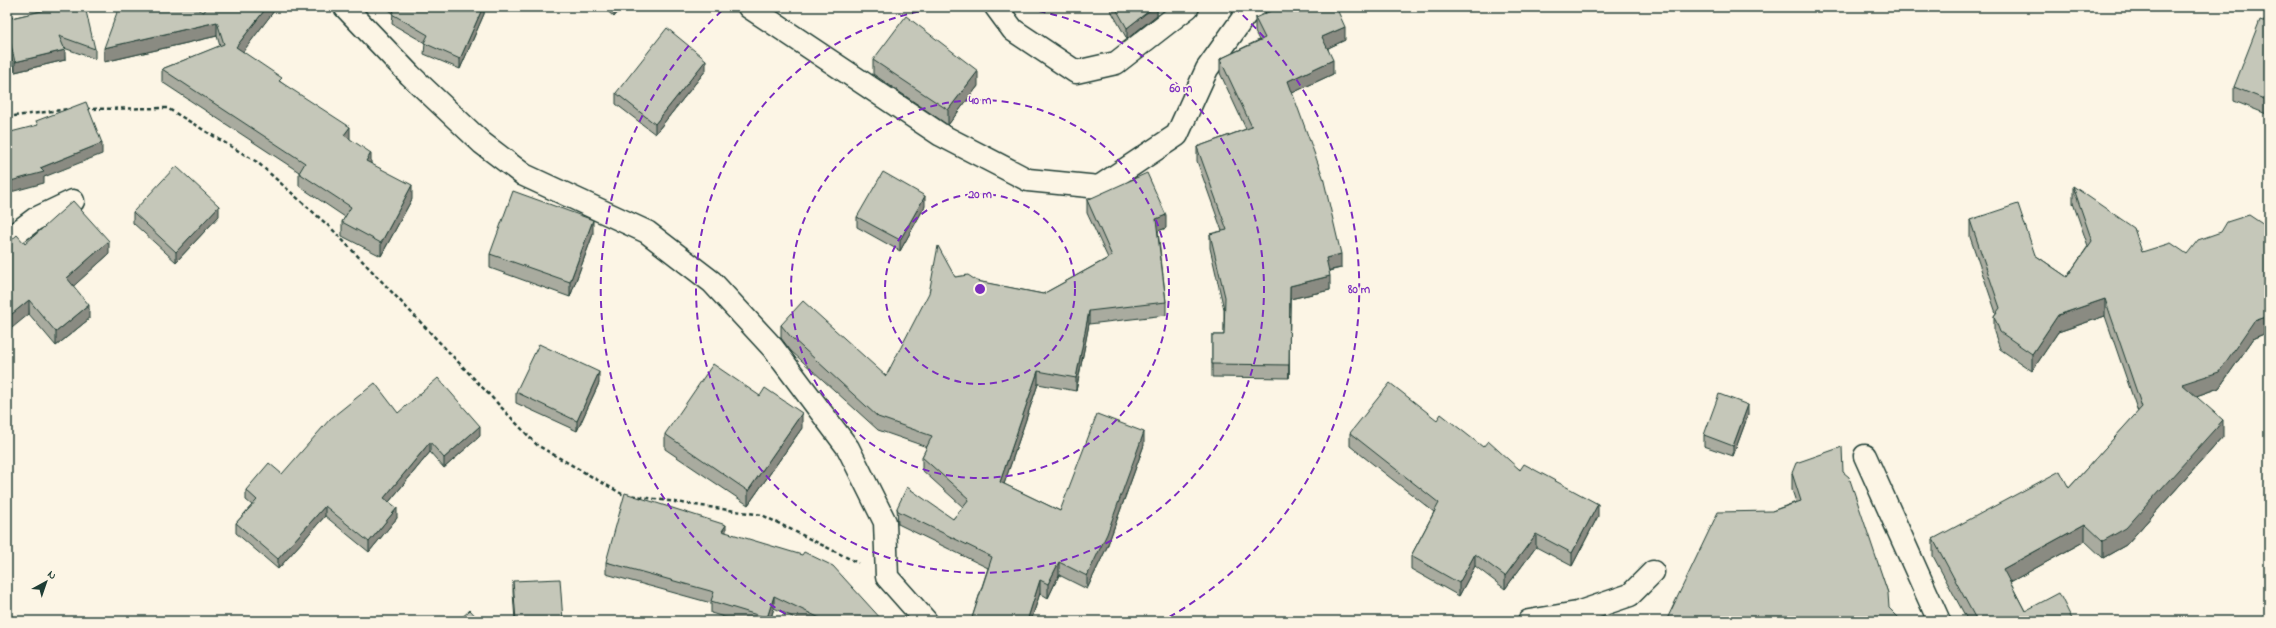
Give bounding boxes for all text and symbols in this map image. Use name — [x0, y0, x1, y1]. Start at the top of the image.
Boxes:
text: 60 m — [1169, 80, 1193, 98]
text: 40 m — [968, 92, 992, 110]
text: 20 m — [967, 186, 992, 204]
text: 80 m — [1347, 281, 1371, 299]
centre of rings — [973, 282, 987, 296]
north arrow — [26, 562, 66, 602]
text: N — [44, 567, 60, 584]

